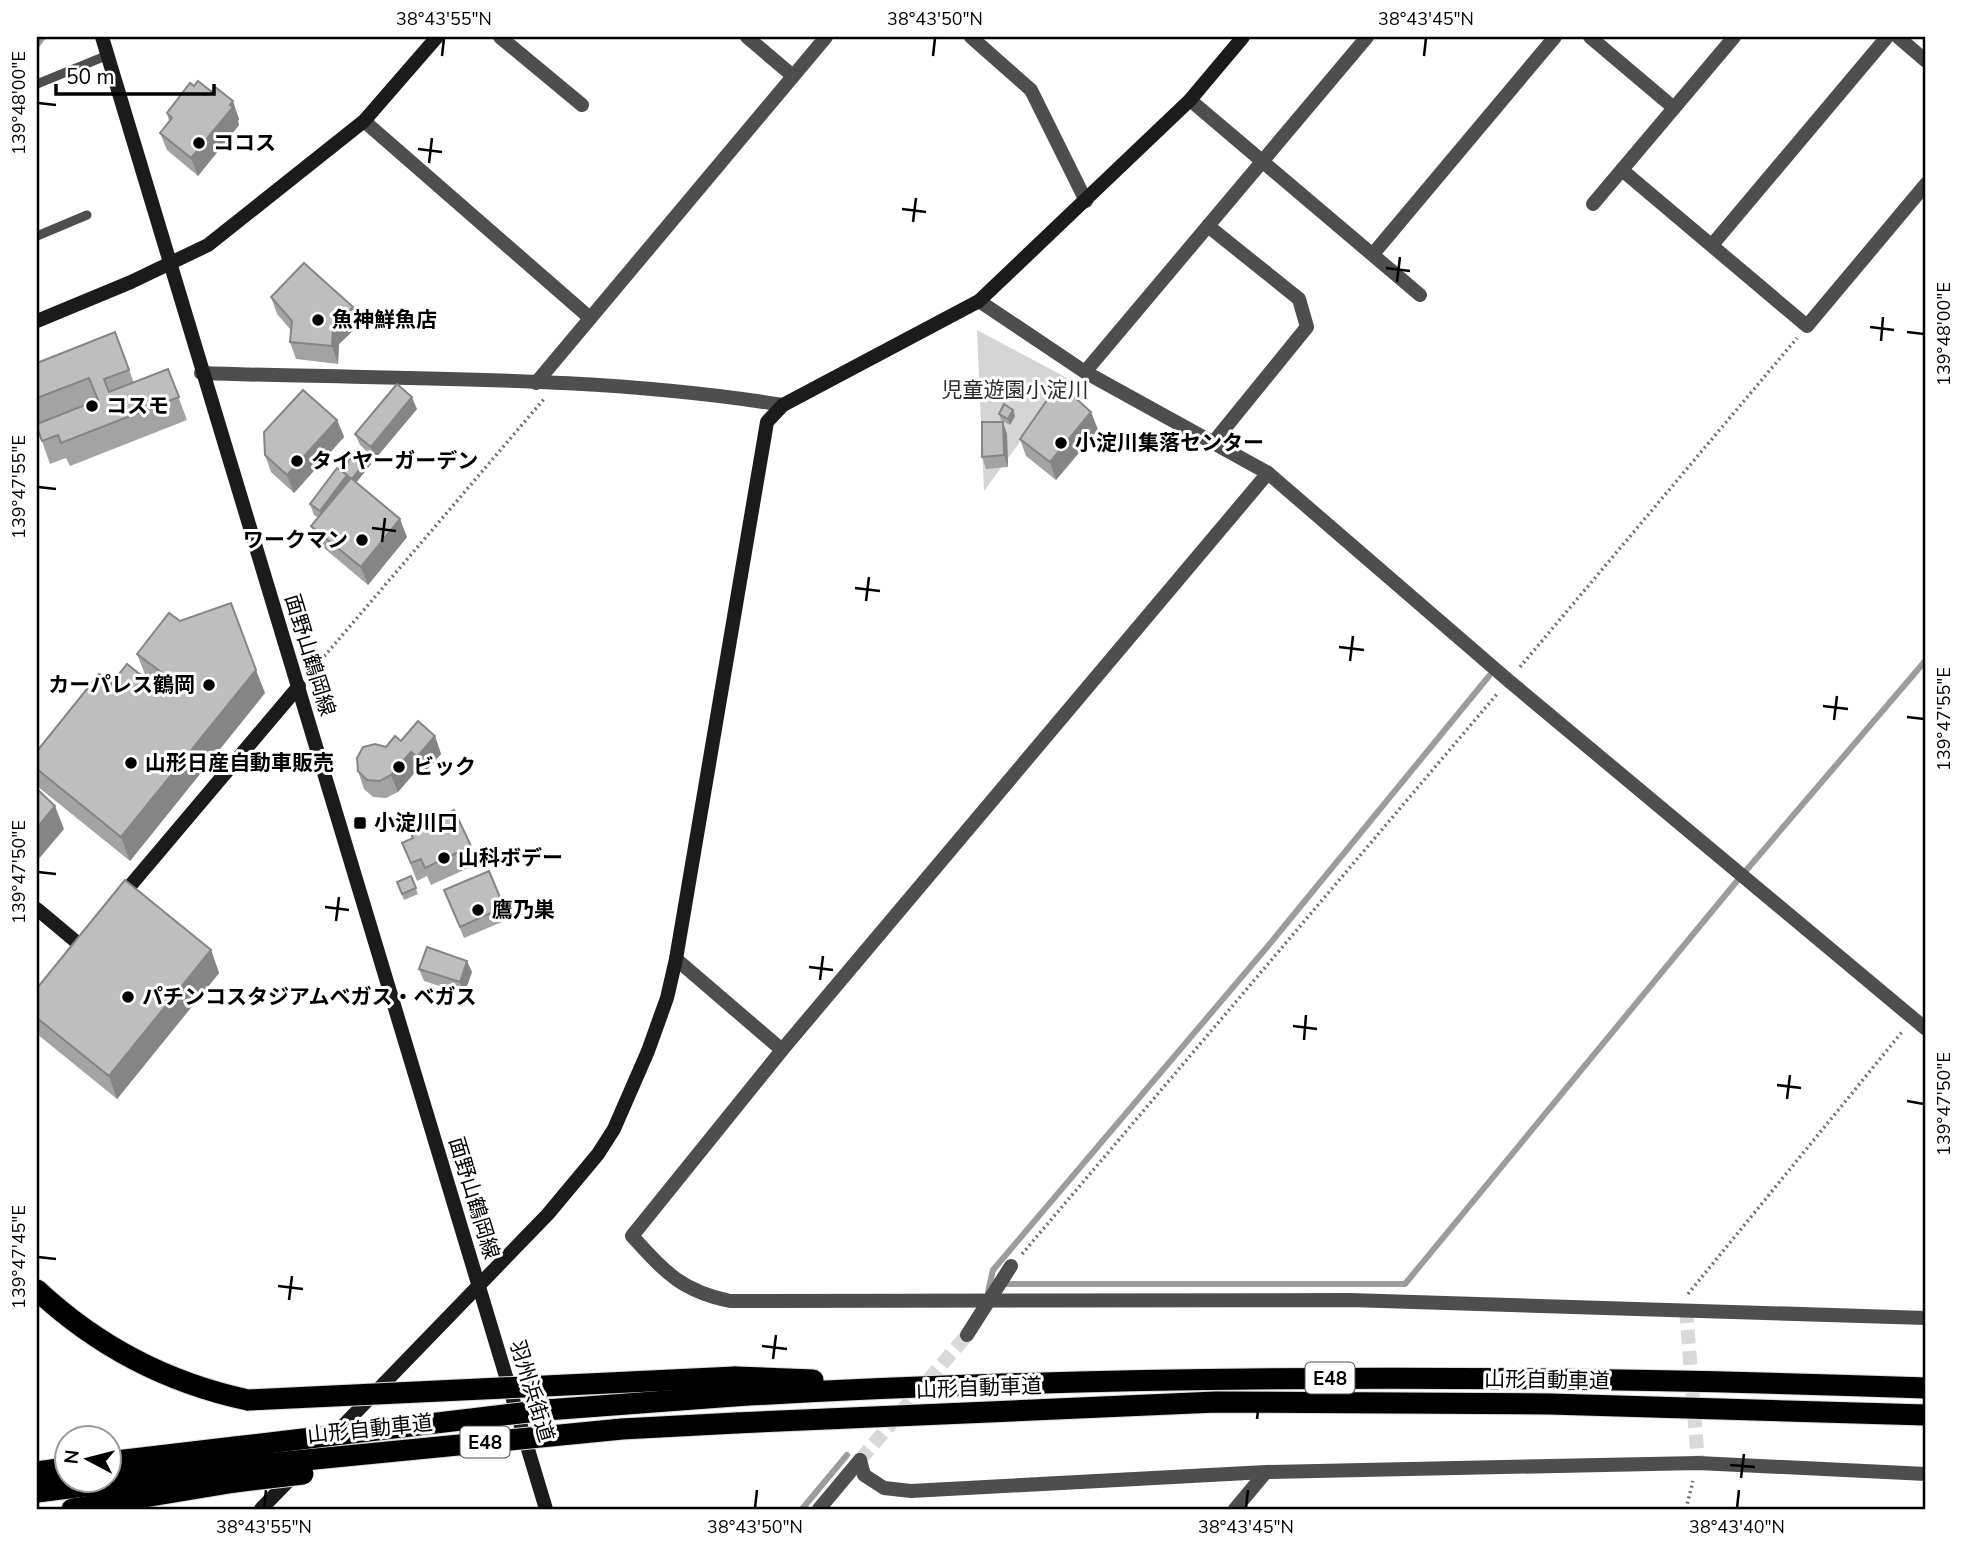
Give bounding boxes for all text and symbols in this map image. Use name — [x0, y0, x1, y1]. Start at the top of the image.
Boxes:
text: 38°43'55"N — [396, 7, 492, 31]
text: 38°43'50"N — [887, 7, 983, 31]
text: 38°43'45"N — [1378, 7, 1474, 31]
text: 139°48'00"E — [7, 51, 31, 155]
scale bar — [56, 52, 214, 96]
text: 50 m — [66, 63, 115, 91]
place label: ココス — [213, 129, 276, 157]
marker: ココス — [191, 135, 207, 151]
text: 139°48'00"E — [1932, 282, 1956, 386]
place label: 魚神鮮魚店 — [332, 306, 437, 334]
marker: 魚神鮮魚店 — [310, 312, 326, 328]
park label: 児童遊園小淀川 — [942, 376, 1089, 404]
place label: コスモ — [106, 392, 169, 420]
marker: コスモ — [84, 398, 100, 414]
place label: 小淀川集落センター — [1075, 429, 1264, 457]
text: 139°47'55"E — [7, 435, 31, 539]
marker: 小淀川集落センター — [1053, 435, 1069, 451]
place label: タイヤーガーデン — [311, 447, 478, 475]
marker: タイヤーガーデン — [289, 453, 305, 469]
place label: ワークマン — [243, 526, 348, 554]
marker: ワークマン — [354, 532, 370, 548]
street label: 面野山鶴岡線 — [278, 591, 342, 719]
text: 139°47'55"E — [1932, 667, 1956, 771]
place label: カーパレス鶴岡 — [48, 671, 195, 699]
marker: カーパレス鶴岡 — [201, 677, 217, 693]
place label: 山形日産自動車販売 — [145, 749, 334, 777]
place label: ビック — [413, 753, 476, 781]
marker: 山形日産自動車販売 — [123, 755, 139, 771]
marker: ビック — [391, 759, 407, 775]
place label: 小淀川口 — [374, 809, 458, 837]
marker: 小淀川口 — [352, 815, 368, 831]
text: 139°47'50"E — [7, 820, 31, 924]
place label: 山科ボデー — [458, 844, 563, 872]
marker: 山科ボデー — [436, 850, 452, 866]
place label: 鷹乃巣 — [492, 896, 555, 924]
marker: 鷹乃巣 — [470, 902, 486, 918]
place label: パチンコスタジアムベガス・ベガス — [142, 983, 477, 1011]
marker: パチンコスタジアムベガス・ベガス — [120, 989, 136, 1005]
text: 139°47'50"E — [1932, 1052, 1956, 1156]
street label: 面野山鶴岡線 — [442, 1134, 506, 1262]
text: 139°47'45"E — [7, 1205, 31, 1309]
street label: 羽州浜街道 — [503, 1337, 561, 1445]
road number: E48 — [1306, 1362, 1354, 1394]
street label: 山形自動車道 — [1484, 1365, 1610, 1395]
street label: 山形自動車道 — [916, 1372, 1042, 1404]
street label: 山形自動車道 — [306, 1408, 434, 1450]
north arrow — [52, 1424, 122, 1494]
road number: E48 — [461, 1426, 510, 1458]
text: N — [58, 1448, 86, 1466]
text: 38°43'55"N — [216, 1515, 312, 1539]
text: 38°43'50"N — [707, 1515, 803, 1539]
text: 38°43'45"N — [1198, 1515, 1294, 1539]
text: 38°43'40"N — [1689, 1515, 1785, 1539]

